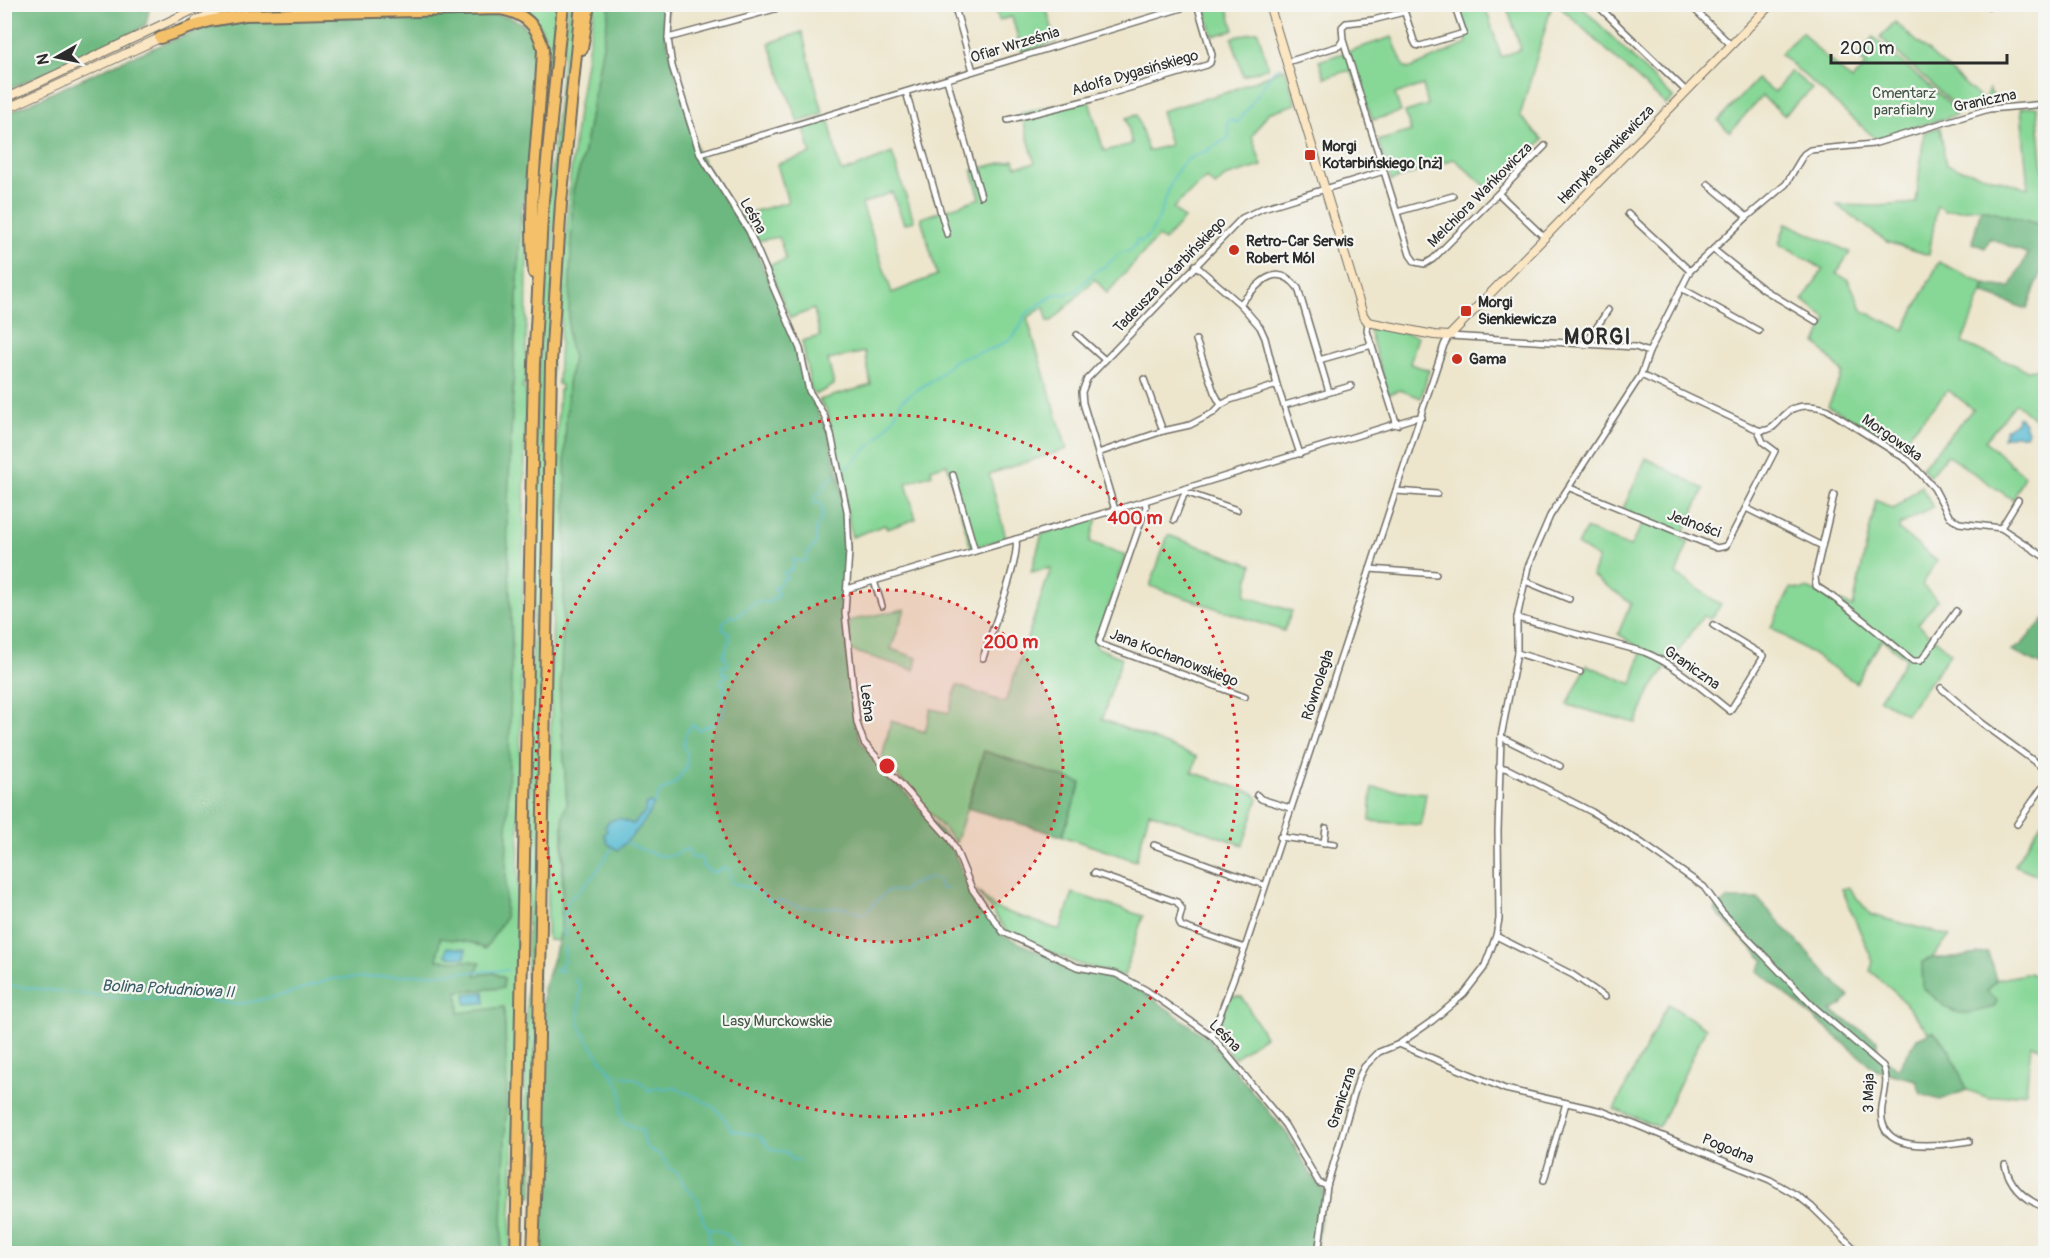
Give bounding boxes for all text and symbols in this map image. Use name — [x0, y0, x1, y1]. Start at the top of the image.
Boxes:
street label: Ofiar Września — [968, 22, 1062, 68]
north arrow — [27, 27, 87, 87]
scale bar — [1831, 27, 2006, 65]
text: 200 m — [1840, 37, 1895, 60]
street label: Adolfa Dygasińskiego — [1069, 46, 1201, 100]
text: N — [32, 52, 54, 66]
park label: Cmentarz parafialny — [1872, 84, 1936, 120]
street label: Graniczna — [1952, 85, 2018, 117]
street label: Henryka Sienkiewicza — [1554, 101, 1658, 209]
place label: Morgi Kotarbińskiego [nż] — [1322, 137, 1444, 173]
street label: Melchiora Wańkowicza — [1424, 139, 1536, 251]
marker: Morgi Kotarbińskiego [nż] — [1303, 148, 1317, 162]
street label: Leśna — [735, 195, 771, 237]
street label: Tadeusza Kotarbińskiego — [1110, 213, 1230, 337]
place label: Retro-Car Serwis Robert Mól — [1246, 232, 1354, 268]
marker: Retro-Car Serwis Robert Mól — [1227, 243, 1241, 257]
place label: Morgi Sienkiewicza — [1478, 293, 1557, 329]
marker: Morgi Sienkiewicza — [1459, 304, 1473, 318]
district label: MORGI — [1564, 324, 1632, 351]
place label: Gama — [1469, 350, 1506, 369]
marker: Gama — [1450, 352, 1464, 366]
street label: Morgowska — [1858, 410, 1926, 466]
street label: Jedności — [1665, 506, 1724, 543]
text: 400 m — [1108, 507, 1162, 530]
street label: Jana Kochanowskiego — [1107, 625, 1241, 691]
text: 200 m — [984, 631, 1038, 654]
street label: Graniczna — [1660, 642, 1724, 694]
street label: Równoległa — [1298, 647, 1338, 723]
street label: Leśna — [855, 683, 879, 723]
centre of rings — [877, 756, 897, 776]
water label: Bolina Południowa II — [101, 976, 236, 1003]
park label: Lasy Murckowskie — [722, 1012, 833, 1031]
street label: Leśna — [1205, 1016, 1245, 1056]
street label: Graniczna — [1323, 1065, 1361, 1131]
street label: 3 Maja — [1859, 1073, 1879, 1113]
street label: Pogodna — [1699, 1130, 1757, 1168]

